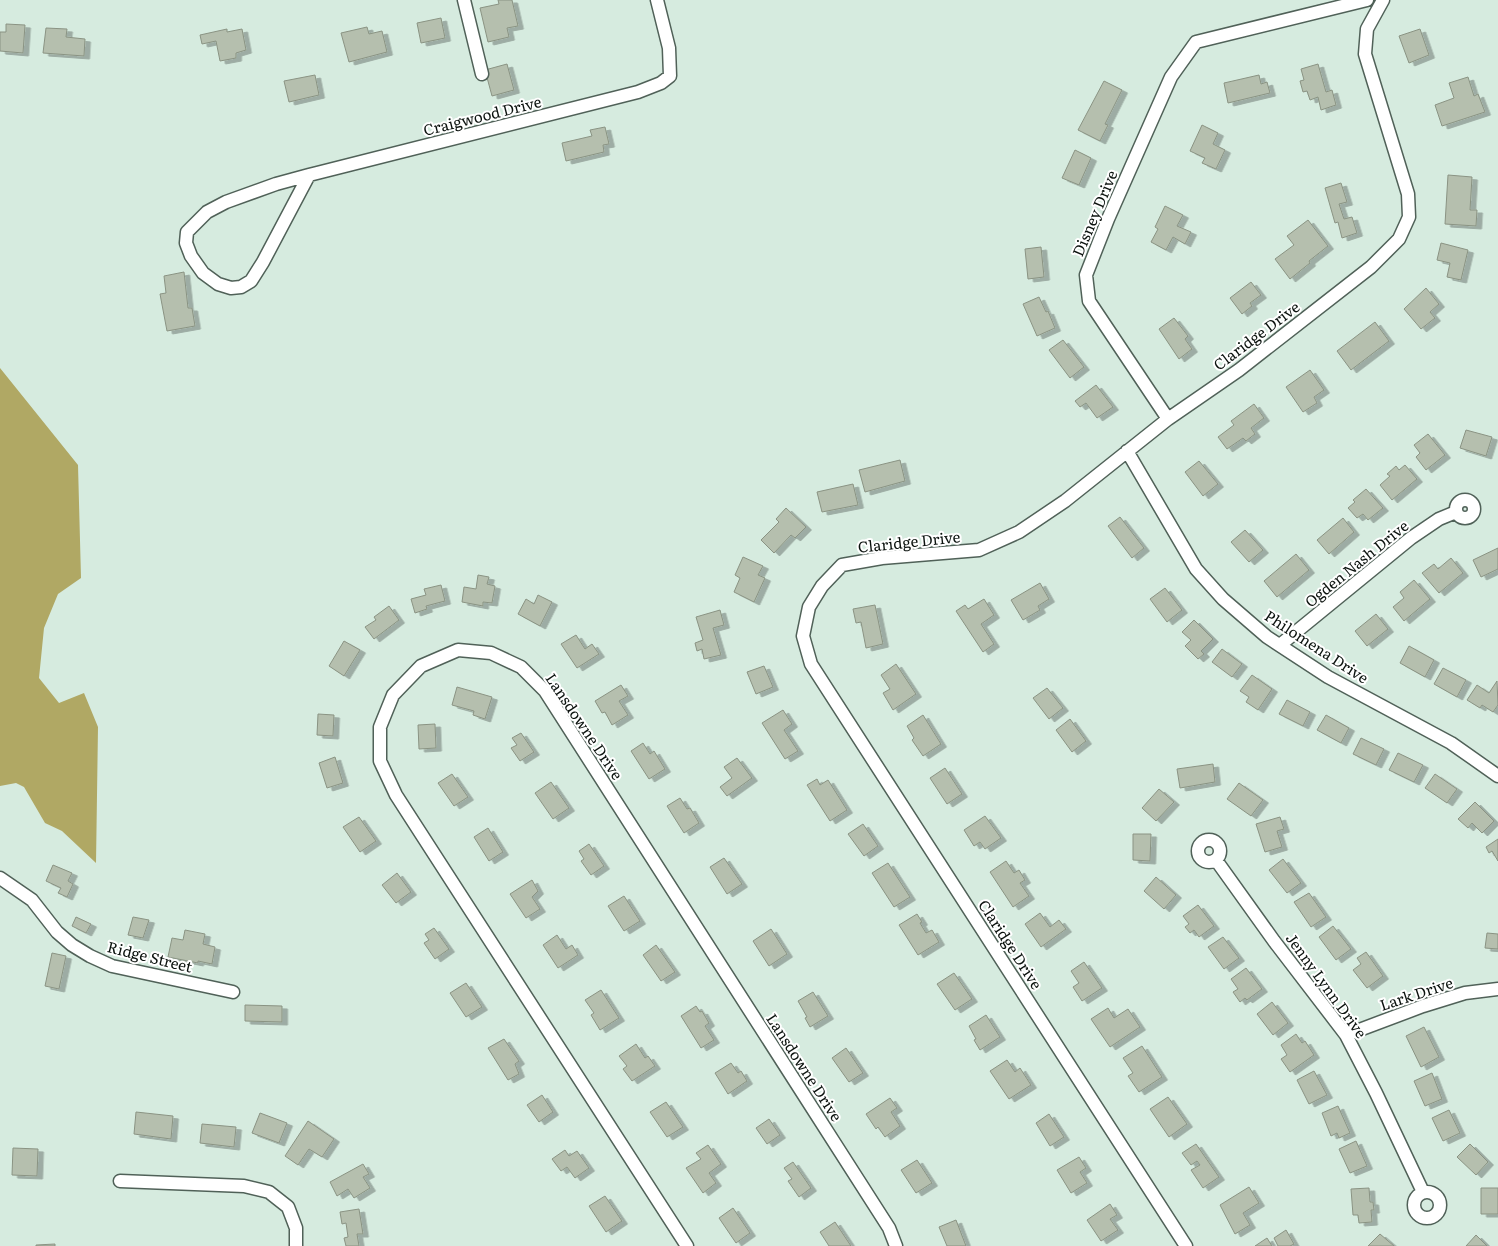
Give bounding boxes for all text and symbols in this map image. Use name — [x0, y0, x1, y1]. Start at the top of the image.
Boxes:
street label: Craigwood Drive — [421, 89, 544, 141]
street label: Disney Drive — [1065, 166, 1123, 260]
street label: Claridge Drive — [1208, 295, 1304, 375]
street label: Ogden Nash Drive — [1299, 514, 1413, 612]
street label: Claridge Drive — [857, 524, 962, 558]
street label: Philomena Drive — [1260, 604, 1374, 688]
street label: Lansdowne Drive — [541, 668, 630, 784]
street label: Claridge Drive — [973, 895, 1049, 994]
street label: Jenny Lynn Drive — [1281, 928, 1373, 1043]
street label: Ridge Street — [105, 934, 195, 978]
street label: Lark Drive — [1376, 970, 1456, 1016]
street label: Lansdowne Drive — [761, 1008, 849, 1126]

